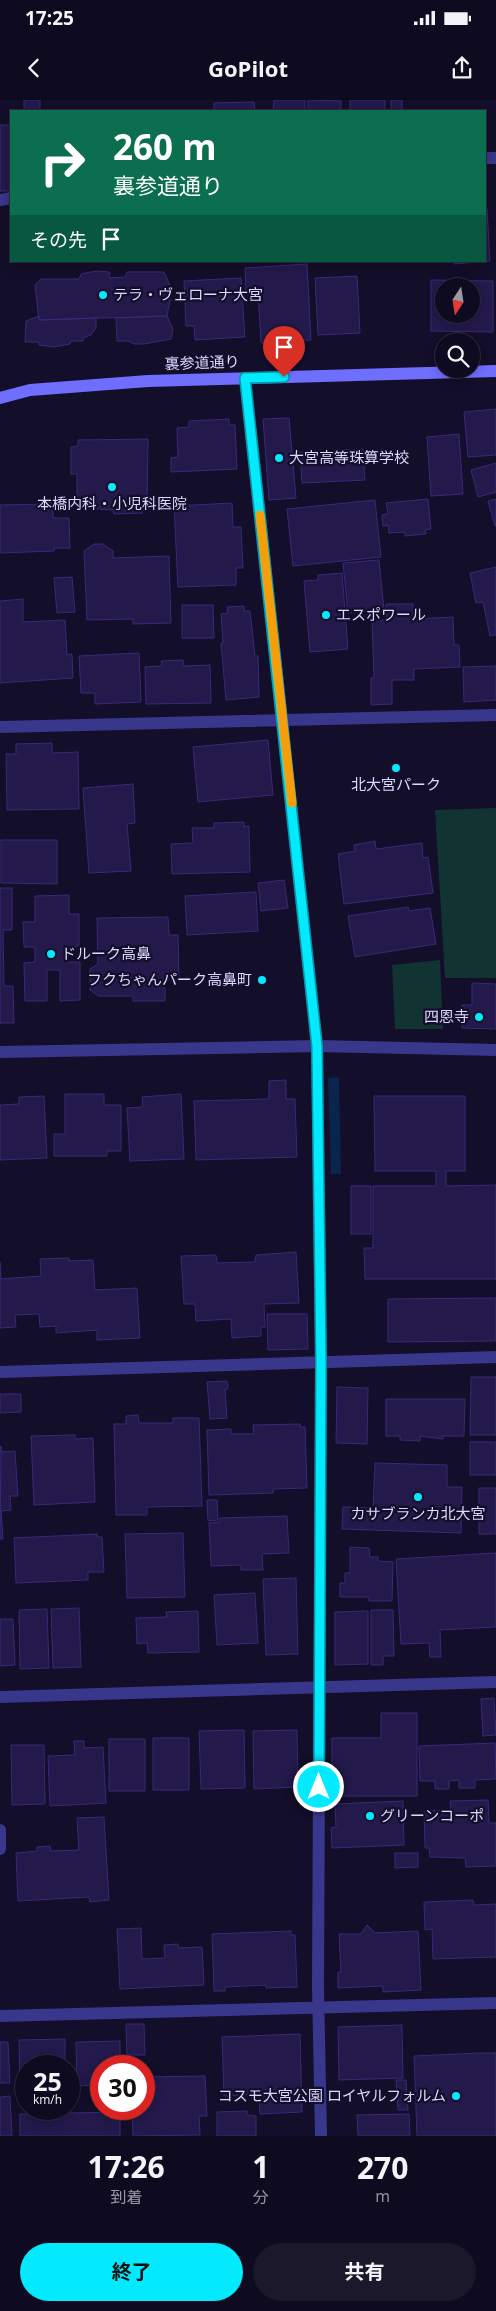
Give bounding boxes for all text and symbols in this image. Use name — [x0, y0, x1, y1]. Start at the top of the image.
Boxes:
text: 17:25 — [25, 5, 74, 31]
text: GoPilot — [208, 53, 288, 83]
icon: back — [20, 54, 48, 82]
icon: share — [448, 54, 476, 82]
text: 260 m — [113, 123, 217, 170]
icon: right — [30, 130, 95, 195]
text: 裏参道通り — [113, 170, 223, 200]
icon: arrive — [97, 225, 125, 253]
text: その先 — [30, 227, 87, 253]
north arrow — [435, 278, 480, 322]
map controls — [435, 278, 480, 378]
place label: テラ・ヴェローナ大宮 — [113, 284, 263, 304]
marker: テラ・ヴェローナ大宮 — [97, 289, 109, 301]
pin — [263, 326, 305, 377]
icon: arrive — [270, 333, 298, 361]
button: search — [435, 333, 480, 378]
street label: 裏参道通り — [164, 351, 240, 373]
place label: 大宮高等珠算学校 — [289, 447, 409, 467]
marker: 大宮高等珠算学校 — [273, 452, 285, 464]
marker: 本橋内科・小児科医院 — [106, 481, 118, 493]
place label: 本橋内科・小児科医院 — [37, 493, 187, 513]
place label: エスポワール — [336, 604, 426, 624]
marker: エスポワール — [320, 609, 332, 621]
marker: 北大宮パーク — [390, 762, 402, 774]
place label: 北大宮パーク — [351, 774, 441, 794]
place label: ドルーク高鼻 — [61, 943, 151, 963]
marker: ドルーク高鼻 — [45, 948, 57, 960]
place label: フクちゃんパーク高鼻町 — [87, 969, 252, 989]
marker: フクちゃんパーク高鼻町 — [256, 974, 268, 986]
place label: 四恩寺 — [424, 1006, 469, 1026]
marker: 四恩寺 — [473, 1011, 485, 1023]
marker: カサブランカ北大宮 — [412, 1491, 424, 1503]
place label: カサブランカ北大宮 — [350, 1503, 486, 1523]
position arrow — [292, 1760, 344, 1812]
place label: グリーンコーポ — [380, 1805, 484, 1825]
marker: グリーンコーポ — [364, 1810, 376, 1822]
speed limit sign: 30 — [90, 2055, 155, 2120]
text: 25 — [33, 2064, 62, 2098]
place label: コスモ大宮公園 ロイヤルフォルム — [218, 2085, 446, 2105]
marker: コスモ大宮公園 ロイヤルフォルム — [450, 2090, 462, 2102]
text: km/h — [33, 2091, 62, 2108]
text: 17:26 — [88, 2146, 165, 2187]
text: 1 — [252, 2146, 269, 2187]
text: 270 — [357, 2147, 408, 2188]
text: m — [375, 2185, 390, 2207]
text: 到着 — [110, 2186, 142, 2208]
text: 分 — [253, 2186, 269, 2208]
button: 終了 — [20, 2243, 243, 2301]
button: 共有 — [253, 2243, 476, 2301]

